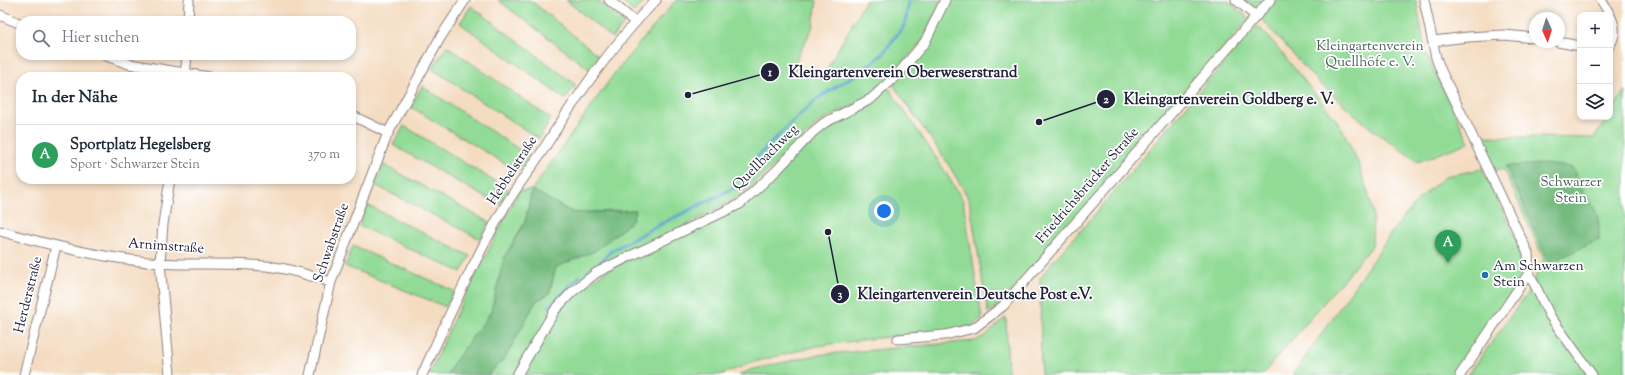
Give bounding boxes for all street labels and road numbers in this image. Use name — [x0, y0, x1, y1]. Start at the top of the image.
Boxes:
street label: Quellbachweg — [729, 120, 804, 195]
street label: Friedrichsbrücker Straße — [1032, 124, 1144, 248]
street label: Hebbelstraße — [483, 132, 543, 210]
street label: Schwabstraße — [309, 200, 355, 286]
street label: Arnimstraße — [127, 234, 205, 260]
street label: Herderstraße — [10, 255, 48, 335]

